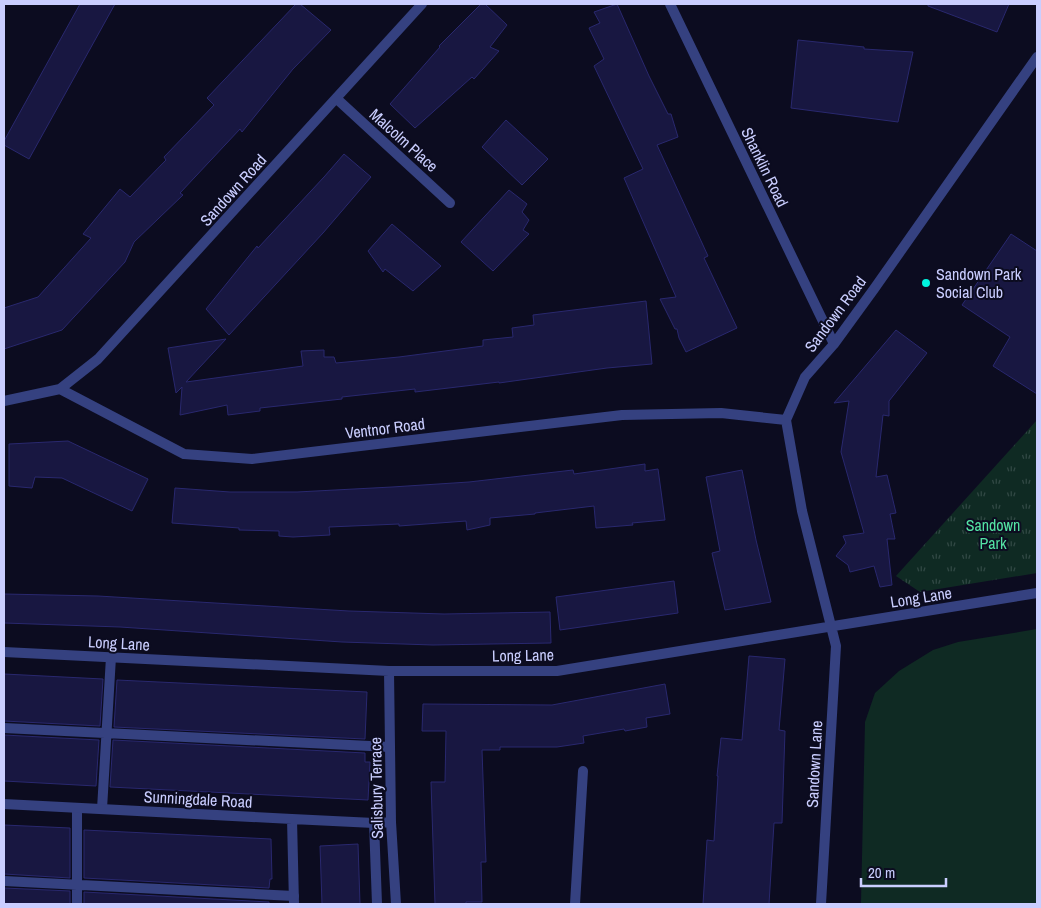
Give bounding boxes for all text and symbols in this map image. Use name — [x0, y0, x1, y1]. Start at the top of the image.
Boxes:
street label: Malcolm Place — [365, 103, 443, 177]
street label: Shanklin Road — [736, 123, 794, 211]
street label: Sandown Road — [195, 149, 271, 231]
place label: Sandown Park Social Club — [936, 263, 1022, 303]
street label: Sandown Road — [799, 272, 871, 356]
marker: Sandown Park Social Club — [920, 277, 932, 289]
street label: Ventnor Road — [344, 412, 426, 444]
park label: Sandown Park — [966, 514, 1020, 554]
street label: Long Lane — [889, 581, 953, 613]
street label: Long Lane — [87, 630, 151, 656]
street label: Long Lane — [492, 643, 554, 667]
street label: Sandown Lane — [801, 720, 827, 808]
street label: Salisbury Terrace — [364, 737, 388, 839]
street label: Sunningdale Road — [143, 785, 253, 813]
scale bar — [861, 856, 946, 888]
text: 20 m — [868, 862, 895, 883]

